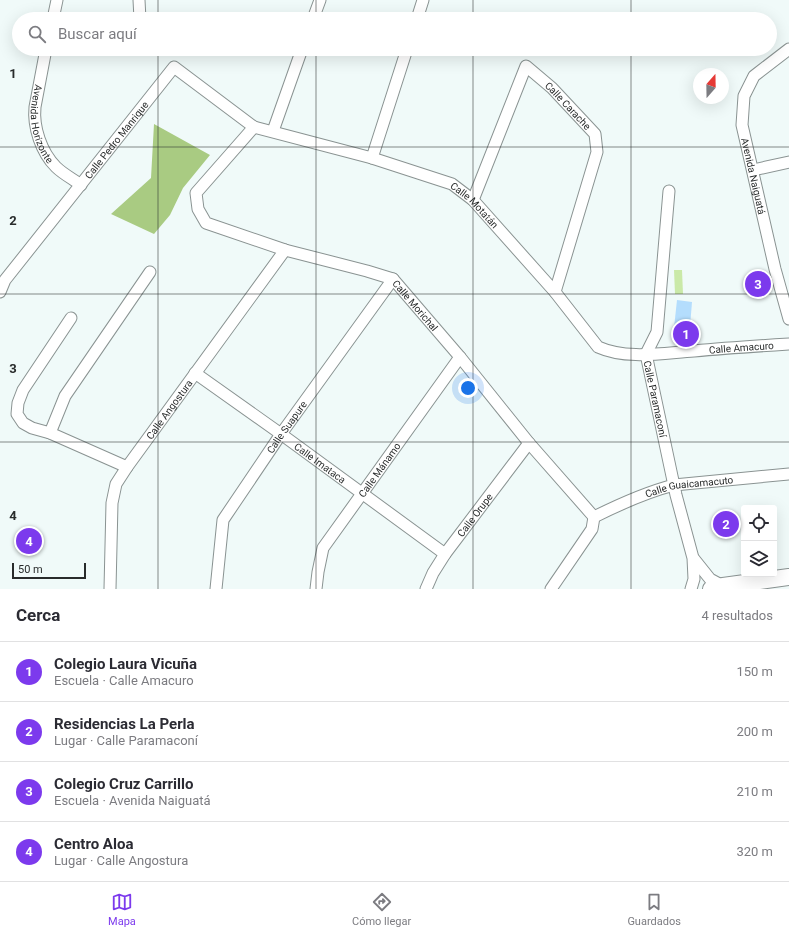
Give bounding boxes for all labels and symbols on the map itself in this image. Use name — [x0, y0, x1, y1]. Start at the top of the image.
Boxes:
text: 1 — [9, 66, 17, 81]
north arrow — [693, 68, 729, 104]
street label: Calle Carache — [543, 79, 593, 132]
street label: Avenida Horizonte — [29, 84, 56, 165]
street label: Calle Pedro Manrique — [82, 99, 150, 181]
street label: Avenida Naiguatá — [740, 137, 768, 215]
street label: Calle Motatán — [449, 180, 501, 230]
text: 2 — [9, 213, 17, 228]
pin: 3 — [745, 269, 771, 299]
street label: Calle Morichal — [391, 278, 440, 333]
pin: 1 — [673, 319, 699, 349]
street label: Calle Amacuro — [708, 339, 774, 355]
street label: Calle Paramaconí — [642, 359, 669, 439]
text: 3 — [9, 361, 17, 376]
street label: Calle Angostura — [144, 378, 194, 441]
your location — [458, 378, 478, 398]
street label: Calle Suapure — [264, 399, 309, 455]
street label: Calle Imataca — [292, 440, 348, 485]
street label: Calle Mánamo — [356, 440, 403, 499]
street label: Calle Guaicamacuto — [644, 474, 734, 499]
street label: Calle Orupe — [455, 491, 494, 539]
text: 4 — [9, 508, 17, 523]
pin: 2 — [713, 509, 739, 539]
pin: 4 — [16, 526, 42, 556]
scale bar — [12, 561, 86, 580]

